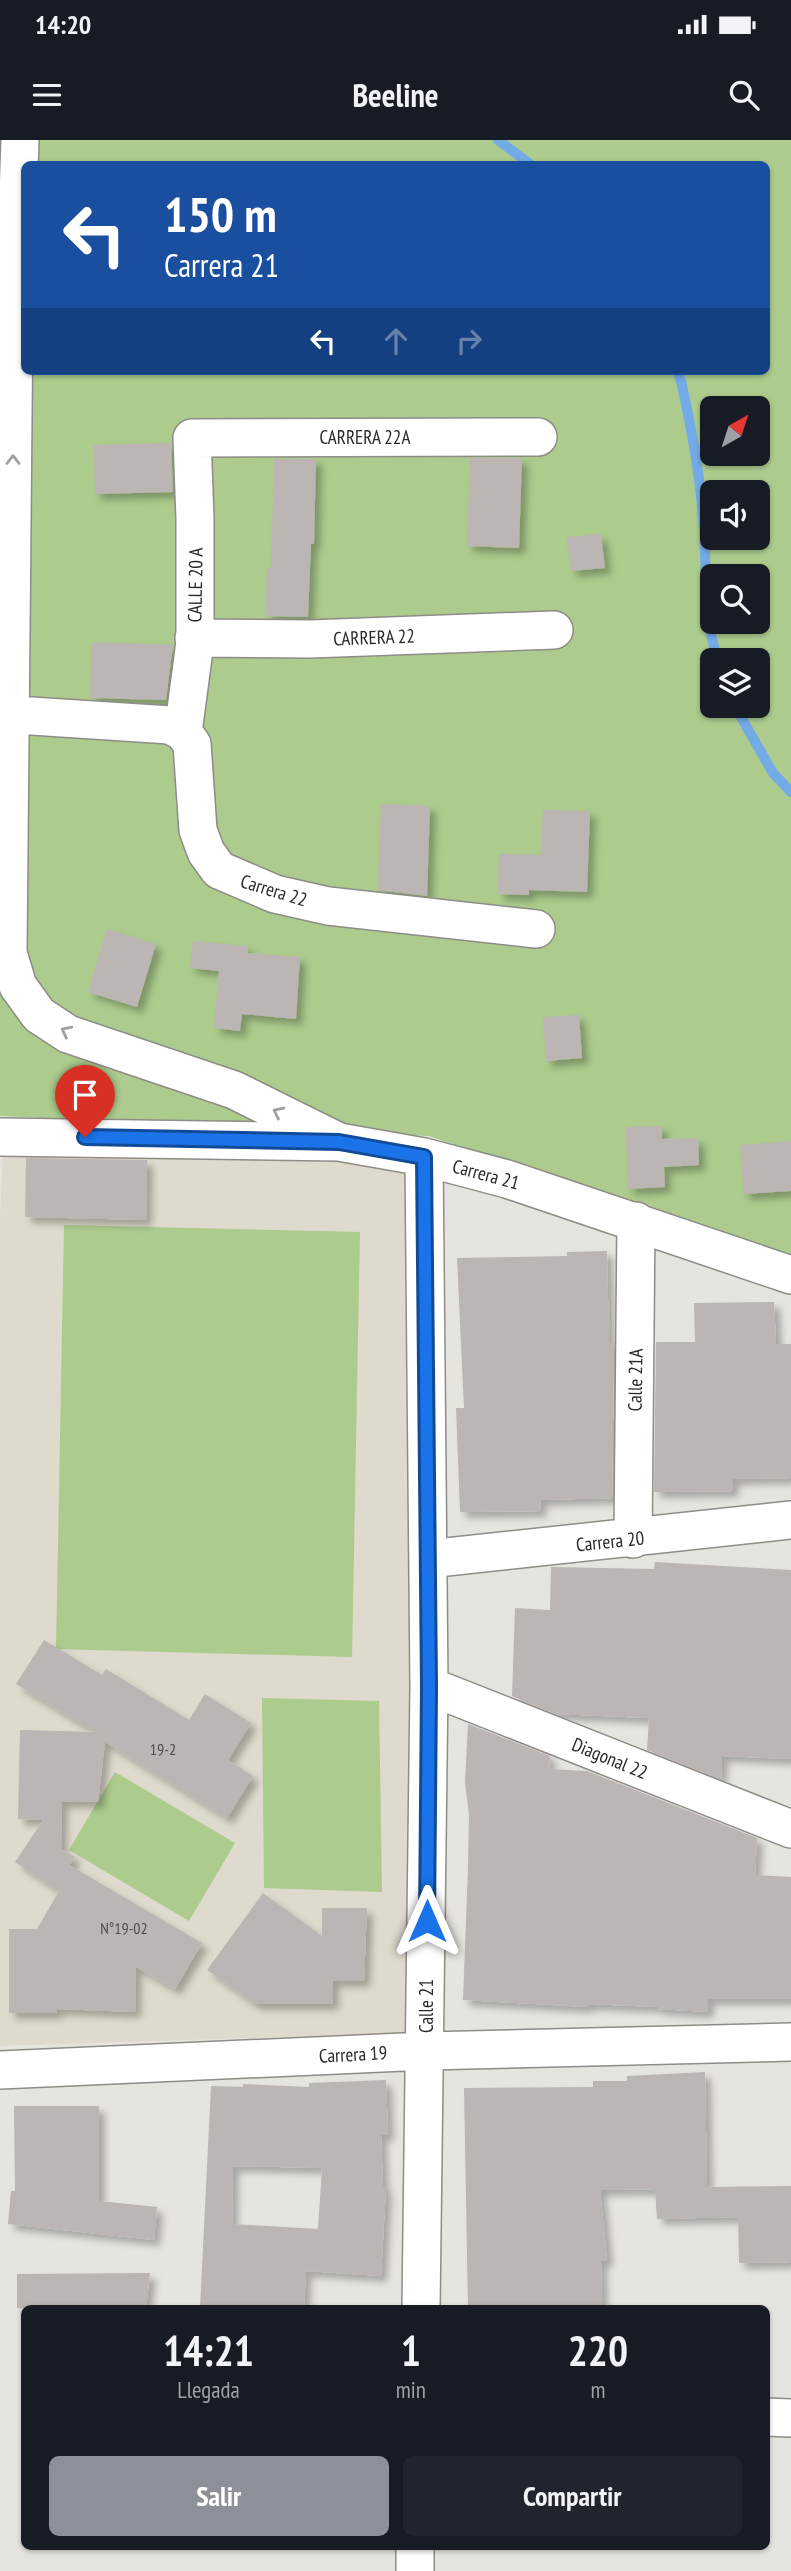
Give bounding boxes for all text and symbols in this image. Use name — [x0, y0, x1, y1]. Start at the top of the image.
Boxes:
text: 14:20 — [35, 8, 91, 41]
text: Beeline — [352, 74, 439, 116]
icon: menu — [28, 76, 66, 114]
icon: search — [725, 76, 763, 114]
text: 150 m — [164, 182, 277, 246]
icon: left — [49, 189, 140, 280]
text: Carrera 21 — [164, 244, 279, 286]
icon: left — [304, 322, 342, 360]
icon: ahead — [377, 322, 415, 360]
icon: right — [450, 322, 488, 360]
north arrow — [700, 396, 770, 466]
map controls — [700, 396, 770, 718]
street label: CARRERA 22A — [320, 425, 410, 449]
one-way arrow — [5, 454, 20, 465]
button: sound — [700, 480, 770, 550]
street label: CALLE 20 A — [182, 547, 208, 623]
button: search — [700, 564, 770, 634]
street label: CARRERA 22 — [333, 624, 415, 650]
button: layers — [700, 648, 770, 718]
street label: Carrera 22 — [238, 869, 310, 911]
one-way arrow — [61, 1026, 73, 1040]
pin — [55, 1065, 115, 1137]
icon: arrive — [66, 1076, 104, 1114]
one-way arrow — [273, 1106, 285, 1120]
street label: Carrera 21 — [450, 1154, 522, 1194]
street label: Calle 21A — [622, 1348, 648, 1412]
street label: Carrera 20 — [575, 1525, 645, 1557]
street label: Diagonal 22 — [569, 1732, 651, 1784]
house number: 19-2 — [150, 1739, 176, 1759]
position arrow — [390, 1884, 464, 1958]
house number: N°19-02 — [100, 1918, 148, 1938]
street label: Calle 21 — [414, 1979, 438, 2033]
street label: Carrera 19 — [318, 2040, 388, 2068]
text: 14:21 — [163, 2323, 254, 2378]
text: 1 — [401, 2323, 421, 2378]
text: 220 — [568, 2323, 628, 2378]
text: Llegada — [177, 2375, 240, 2404]
text: min — [396, 2375, 426, 2404]
text: m — [590, 2375, 605, 2404]
button: Salir — [49, 2456, 389, 2536]
button: Compartir — [403, 2456, 742, 2536]

